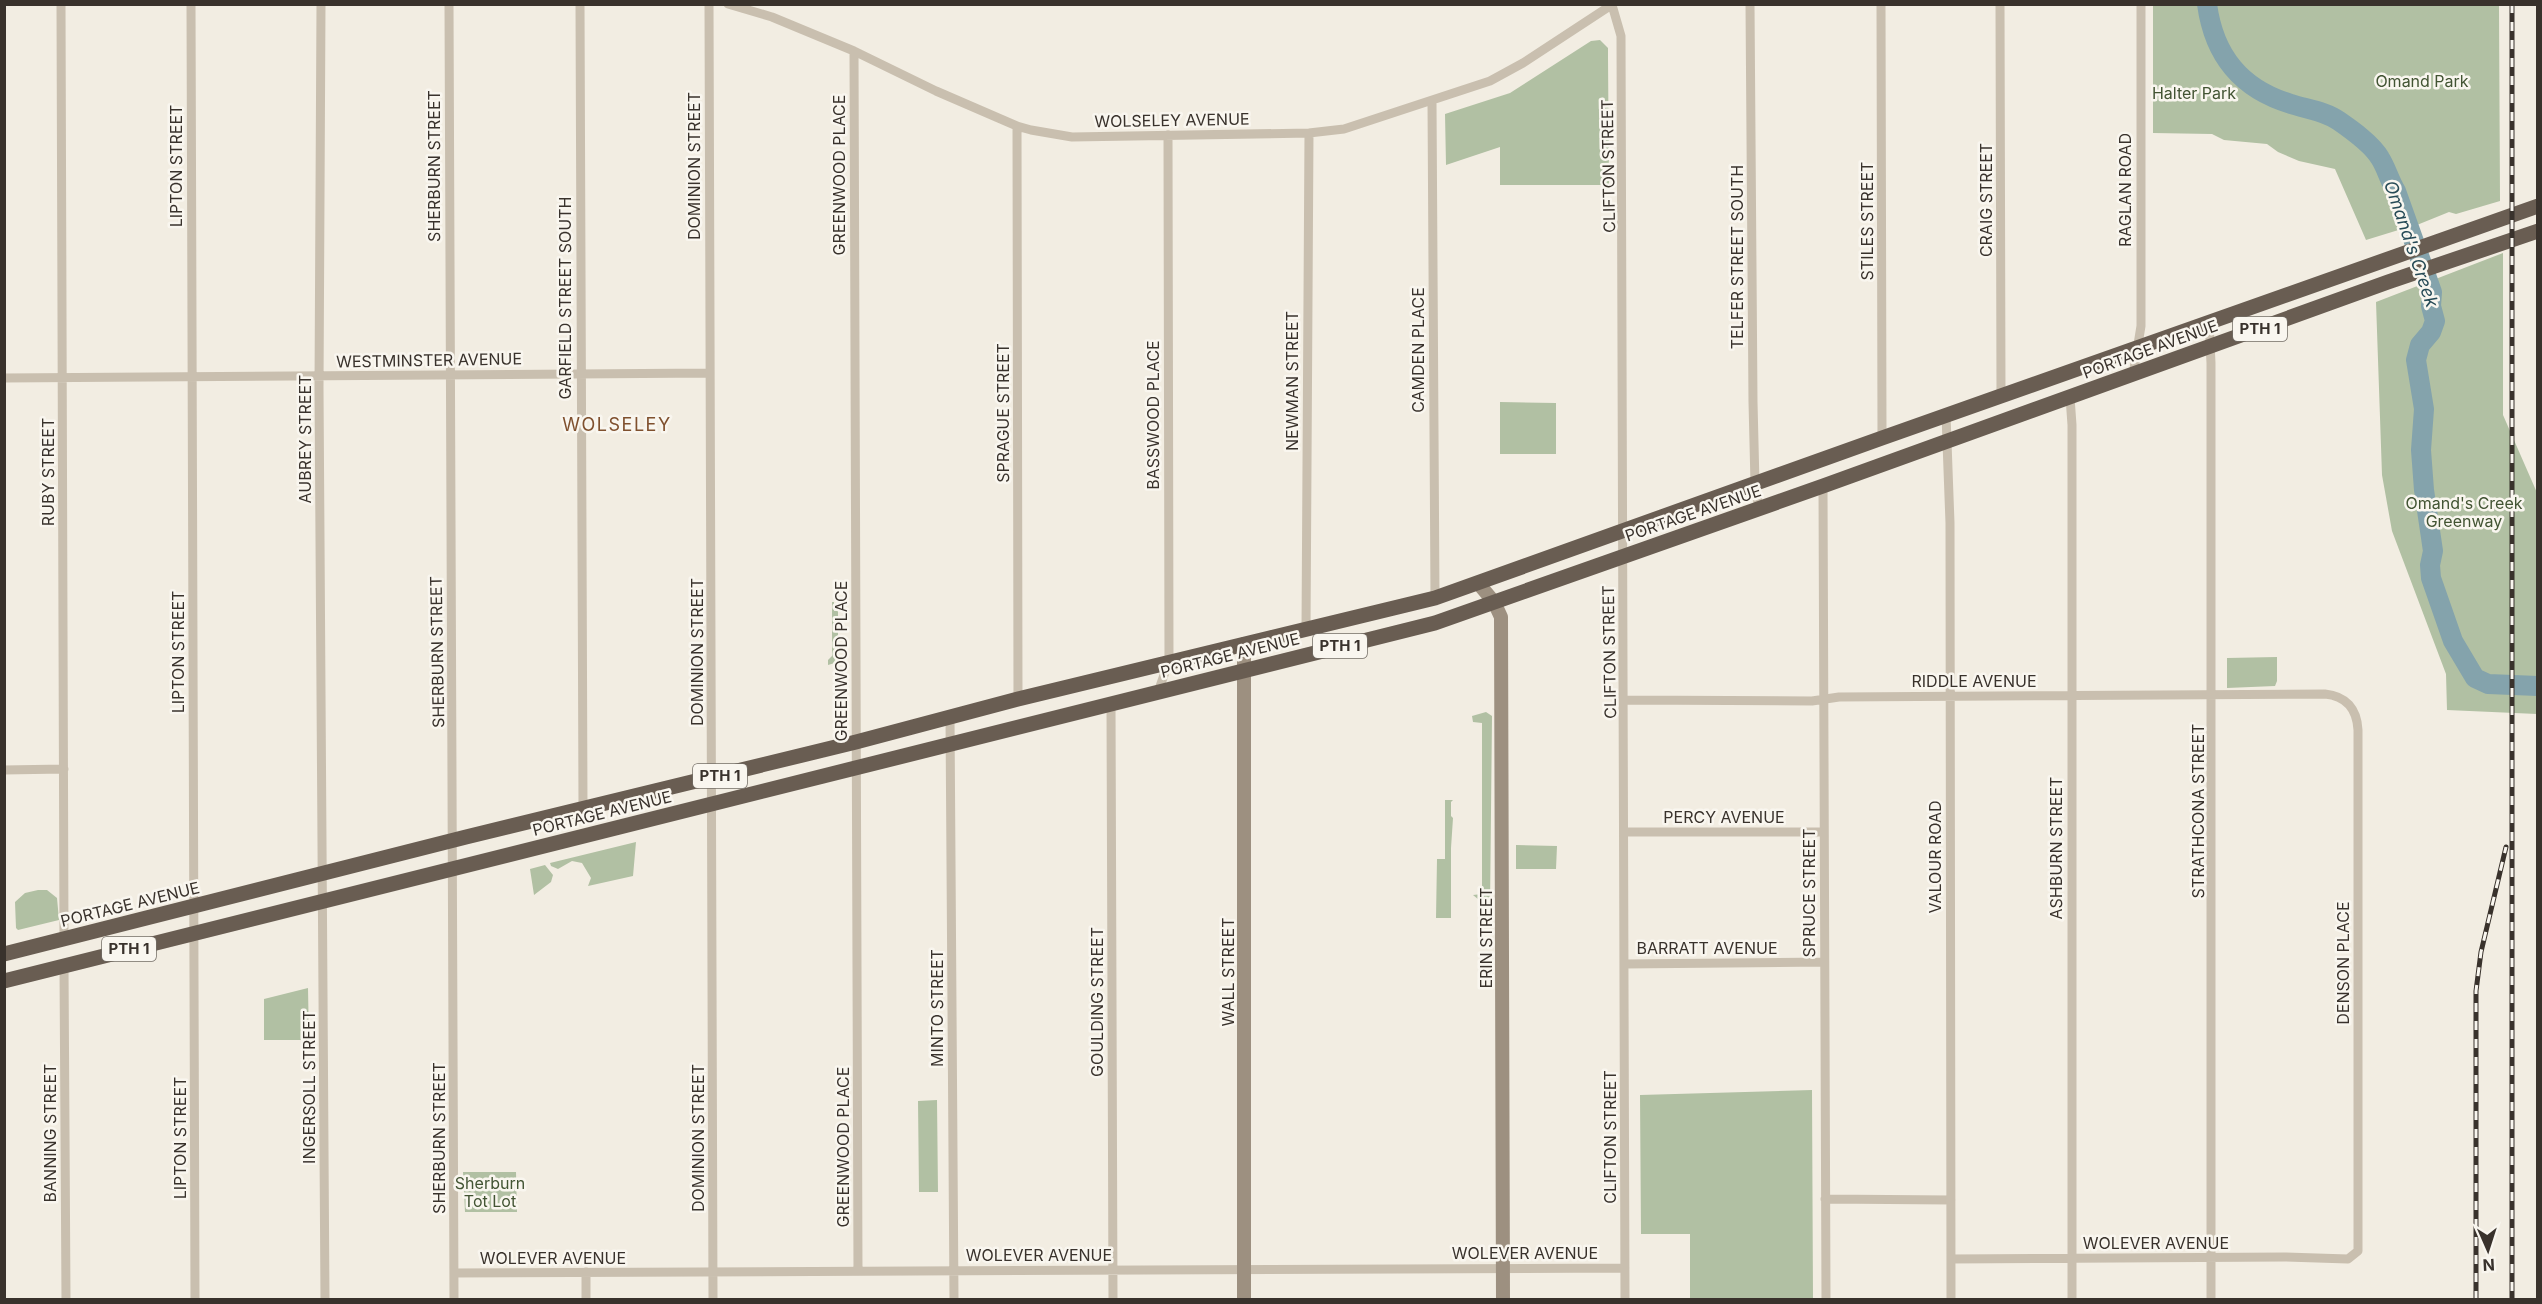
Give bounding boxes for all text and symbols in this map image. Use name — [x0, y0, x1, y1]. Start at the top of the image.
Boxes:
park label: Omand Park — [2375, 71, 2469, 91]
park label: Halter Park — [2152, 83, 2236, 103]
street label: SHERBURN STREET — [424, 90, 444, 242]
street label: DOMINION STREET — [684, 92, 704, 240]
street label: GREENWOOD PLACE — [829, 95, 849, 255]
street label: CLIFTON STREET — [1597, 99, 1619, 233]
street label: LIPTON STREET — [166, 105, 186, 227]
street label: WOLSELEY AVENUE — [1094, 109, 1250, 131]
street label: RAGLAN ROAD — [2115, 133, 2135, 247]
street label: CRAIG STREET — [1976, 143, 1996, 257]
street label: STILES STREET — [1857, 162, 1877, 280]
street label: TELFER STREET SOUTH — [1727, 165, 1747, 349]
water label: Omand's Creek — [2380, 178, 2443, 311]
street label: GARFIELD STREET SOUTH — [555, 197, 575, 399]
street label: CAMDEN PLACE — [1408, 287, 1428, 413]
street label: NEWMAN STREET — [1282, 311, 1302, 451]
street label: PORTAGE AVENUE — [2080, 315, 2220, 383]
road number: PTH 1 — [2233, 317, 2287, 341]
street label: BASSWOOD PLACE — [1143, 340, 1163, 490]
street label: SPRAGUE STREET — [993, 343, 1013, 483]
street label: WESTMINSTER AVENUE — [336, 348, 522, 372]
street label: AUBREY STREET — [295, 375, 315, 503]
district label: WOLSELEY — [562, 414, 672, 435]
street label: RUBY STREET — [38, 418, 58, 526]
street label: PORTAGE AVENUE — [1622, 480, 1764, 546]
park label: Omand's Creek Greenway — [2405, 493, 2523, 531]
street label: SHERBURN STREET — [426, 576, 448, 728]
street label: DOMINION STREET — [687, 578, 707, 726]
street label: GREENWOOD PLACE — [831, 581, 851, 741]
street label: CLIFTON STREET — [1598, 585, 1620, 719]
street label: LIPTON STREET — [168, 591, 188, 713]
street label: PORTAGE AVENUE — [1158, 628, 1302, 682]
road number: PTH 1 — [1313, 634, 1367, 658]
street label: RIDDLE AVENUE — [1911, 671, 2037, 691]
street label: STRATHCONA STREET — [2188, 724, 2208, 898]
road number: PTH 1 — [693, 764, 747, 788]
street label: ASHBURN STREET — [2046, 777, 2066, 919]
street label: PORTAGE AVENUE — [530, 786, 674, 840]
street label: VALOUR ROAD — [1925, 800, 1945, 914]
street label: PERCY AVENUE — [1663, 807, 1785, 827]
street label: SPRUCE STREET — [1799, 829, 1819, 957]
street label: PORTAGE AVENUE — [58, 877, 202, 931]
street label: ERIN STREET — [1476, 887, 1496, 989]
street label: DENSON PLACE — [2333, 901, 2353, 1025]
street label: WALL STREET — [1218, 918, 1238, 1026]
street label: GOULDING STREET — [1087, 927, 1107, 1077]
road number: PTH 1 — [102, 937, 156, 961]
street label: BARRATT AVENUE — [1636, 938, 1778, 958]
street label: MINTO STREET — [927, 949, 947, 1067]
street label: INGERSOLL STREET — [299, 1010, 319, 1164]
street label: SHERBURN STREET — [429, 1062, 449, 1214]
street label: BANNING STREET — [40, 1064, 60, 1202]
street label: DOMINION STREET — [688, 1064, 708, 1212]
street label: GREENWOOD PLACE — [833, 1067, 853, 1227]
street label: CLIFTON STREET — [1600, 1070, 1620, 1204]
street label: LIPTON STREET — [170, 1077, 190, 1199]
park label: Sherburn Tot Lot — [455, 1173, 525, 1211]
north arrow — [2458, 1220, 2518, 1280]
street label: WOLEVER AVENUE — [2083, 1233, 2229, 1253]
street label: WOLEVER AVENUE — [1452, 1243, 1598, 1263]
street label: WOLEVER AVENUE — [966, 1245, 1112, 1265]
street label: WOLEVER AVENUE — [480, 1248, 626, 1268]
text: N — [2482, 1255, 2495, 1275]

